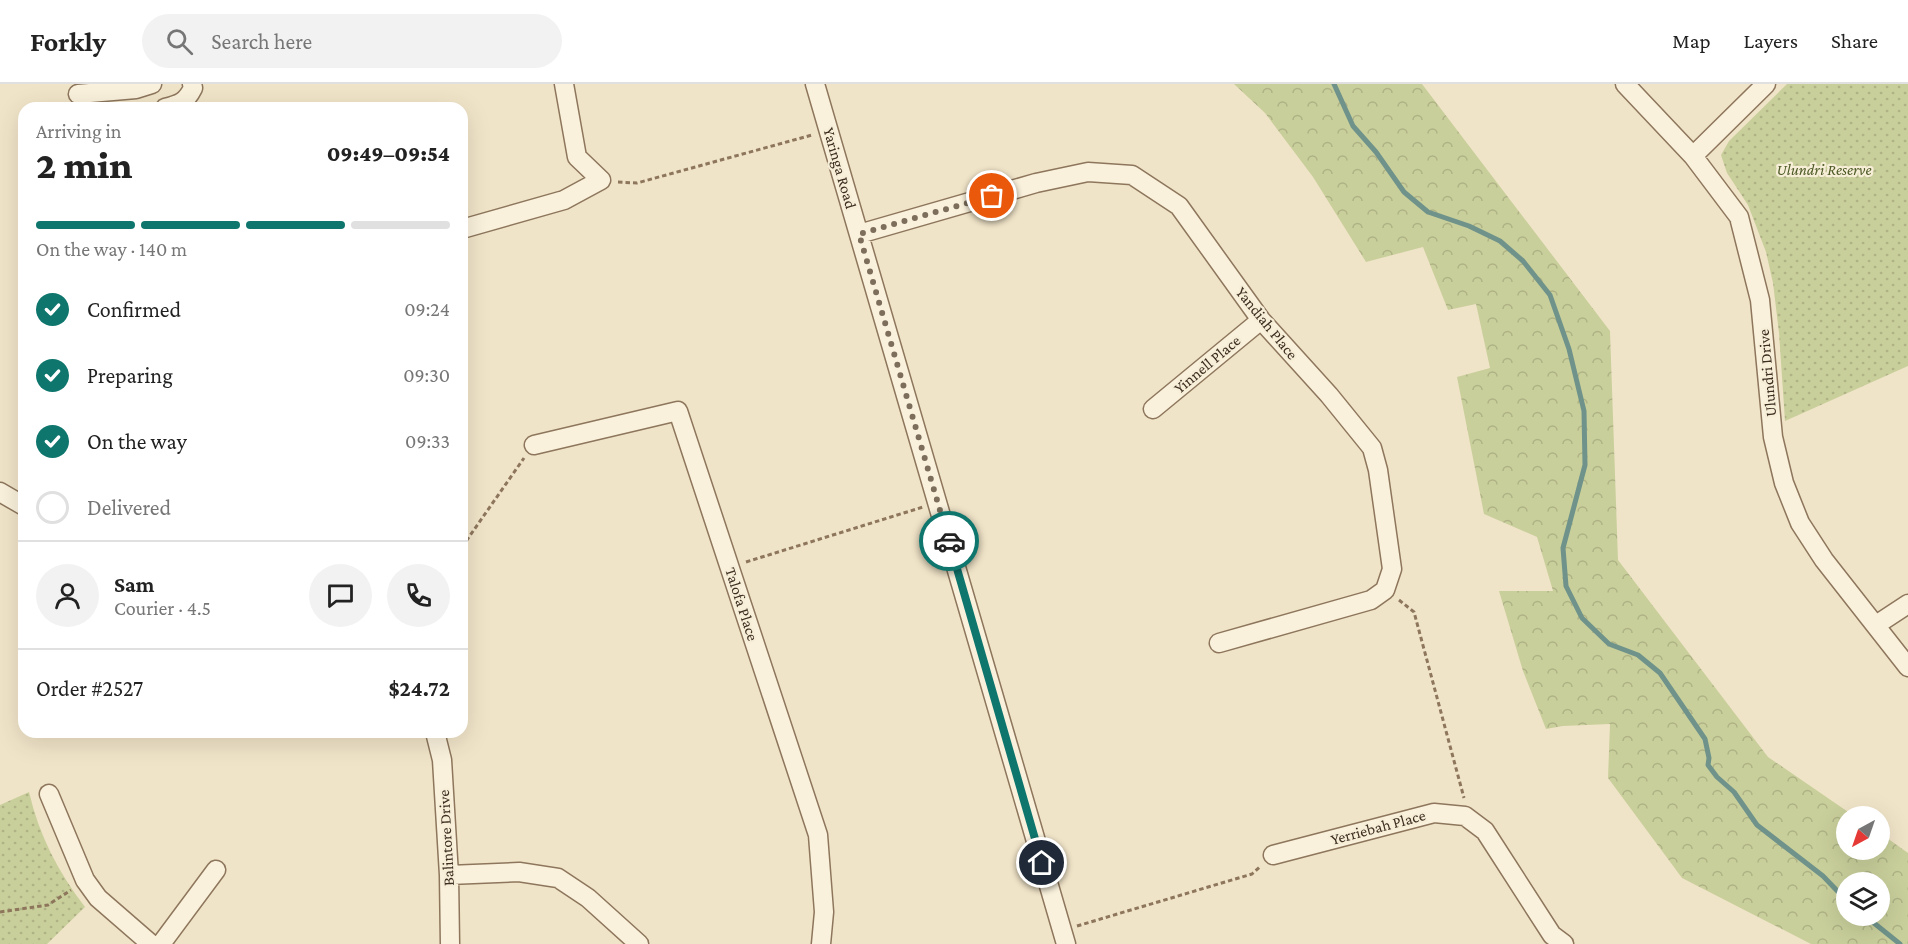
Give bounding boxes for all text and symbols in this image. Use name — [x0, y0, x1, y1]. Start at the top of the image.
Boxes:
search box — [142, 14, 562, 68]
icon: search — [163, 25, 196, 58]
text: Forkly — [30, 26, 106, 57]
text: Search here — [211, 29, 312, 54]
text: Map — [1672, 29, 1711, 53]
text: Layers — [1744, 29, 1798, 53]
text: Share — [1831, 29, 1878, 53]
text: Arriving in — [36, 120, 121, 142]
street label: Yaringa Road — [819, 125, 860, 211]
text: 09:49–09:54 — [327, 141, 450, 166]
text: 2 min — [36, 143, 132, 186]
park label: Ulundri Reserve — [1776, 161, 1872, 178]
pin — [966, 170, 1017, 221]
icon: bag — [975, 179, 1008, 212]
text: On the way · 140 m — [36, 238, 187, 260]
street label: Yandiah Place — [1233, 283, 1301, 363]
icon: check — [36, 293, 69, 326]
text: Confirmed — [87, 297, 181, 322]
text: 09:24 — [404, 298, 450, 320]
street label: Ulundri Drive — [1755, 329, 1779, 417]
street label: Yinnell Place — [1171, 331, 1243, 397]
icon: check — [36, 359, 69, 392]
text: Preparing — [87, 363, 173, 388]
text: 09:30 — [403, 364, 450, 386]
icon: check — [36, 425, 69, 458]
text: On the way — [87, 429, 187, 454]
text: 09:33 — [405, 430, 450, 452]
text: Delivered — [87, 495, 171, 520]
courier — [919, 511, 979, 571]
icon: car — [933, 525, 966, 558]
button: person — [36, 564, 99, 627]
button: chat — [309, 564, 372, 627]
button: phone — [387, 564, 450, 627]
street label: Talofa Place — [722, 565, 762, 643]
text: Sam — [114, 572, 154, 597]
text: Courier · 4.5 — [114, 597, 211, 619]
text: Order #2527 — [36, 676, 143, 701]
text: $24.72 — [389, 676, 450, 701]
street label: Balintore Drive — [435, 789, 457, 887]
street label: Yerriebah Place — [1329, 806, 1427, 848]
north arrow — [1836, 806, 1890, 860]
map controls — [1836, 806, 1890, 926]
pin — [1016, 837, 1067, 888]
icon: home — [1025, 846, 1058, 879]
button: layers — [1836, 872, 1890, 926]

